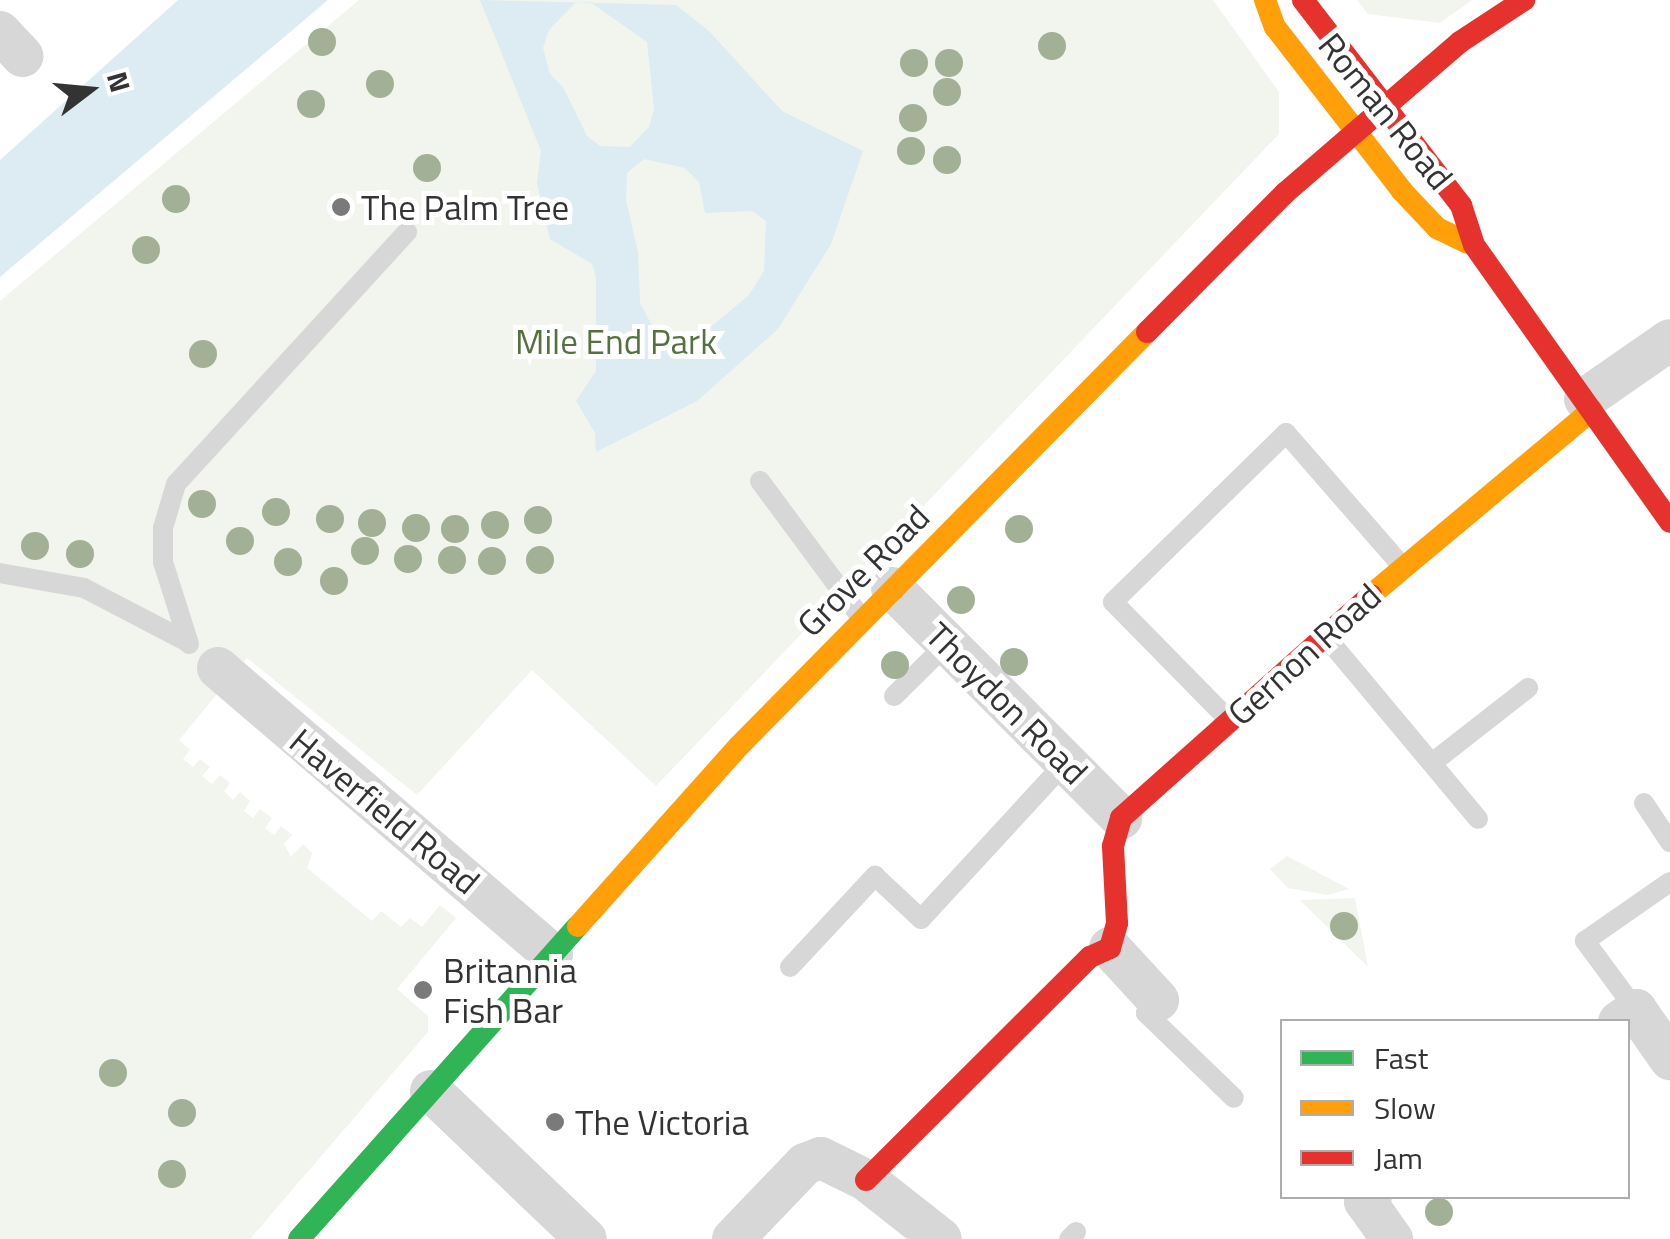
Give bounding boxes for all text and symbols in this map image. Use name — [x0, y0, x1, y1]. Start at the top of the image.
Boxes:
street label: Roman Road — [1310, 24, 1462, 198]
north arrow — [40, 40, 140, 140]
text: N — [96, 66, 143, 97]
place label: The Palm Tree — [361, 186, 569, 228]
marker: The Palm Tree — [330, 196, 352, 218]
park label: Mile End Park — [515, 320, 717, 362]
street label: Grove Road — [788, 495, 938, 645]
street label: Gernon Road — [1219, 575, 1389, 733]
street label: Thoydon Road — [917, 613, 1097, 793]
street label: Haverfield Road — [282, 720, 488, 902]
place label: Britannia Fish Bar — [443, 949, 577, 1031]
marker: Britannia Fish Bar — [412, 979, 434, 1001]
legend — [1280, 1019, 1630, 1199]
text: Fast — [1374, 1035, 1428, 1081]
text: Slow — [1374, 1085, 1436, 1131]
place label: The Victoria — [575, 1101, 749, 1143]
marker: The Victoria — [544, 1111, 566, 1133]
text: Jam — [1374, 1135, 1423, 1181]

